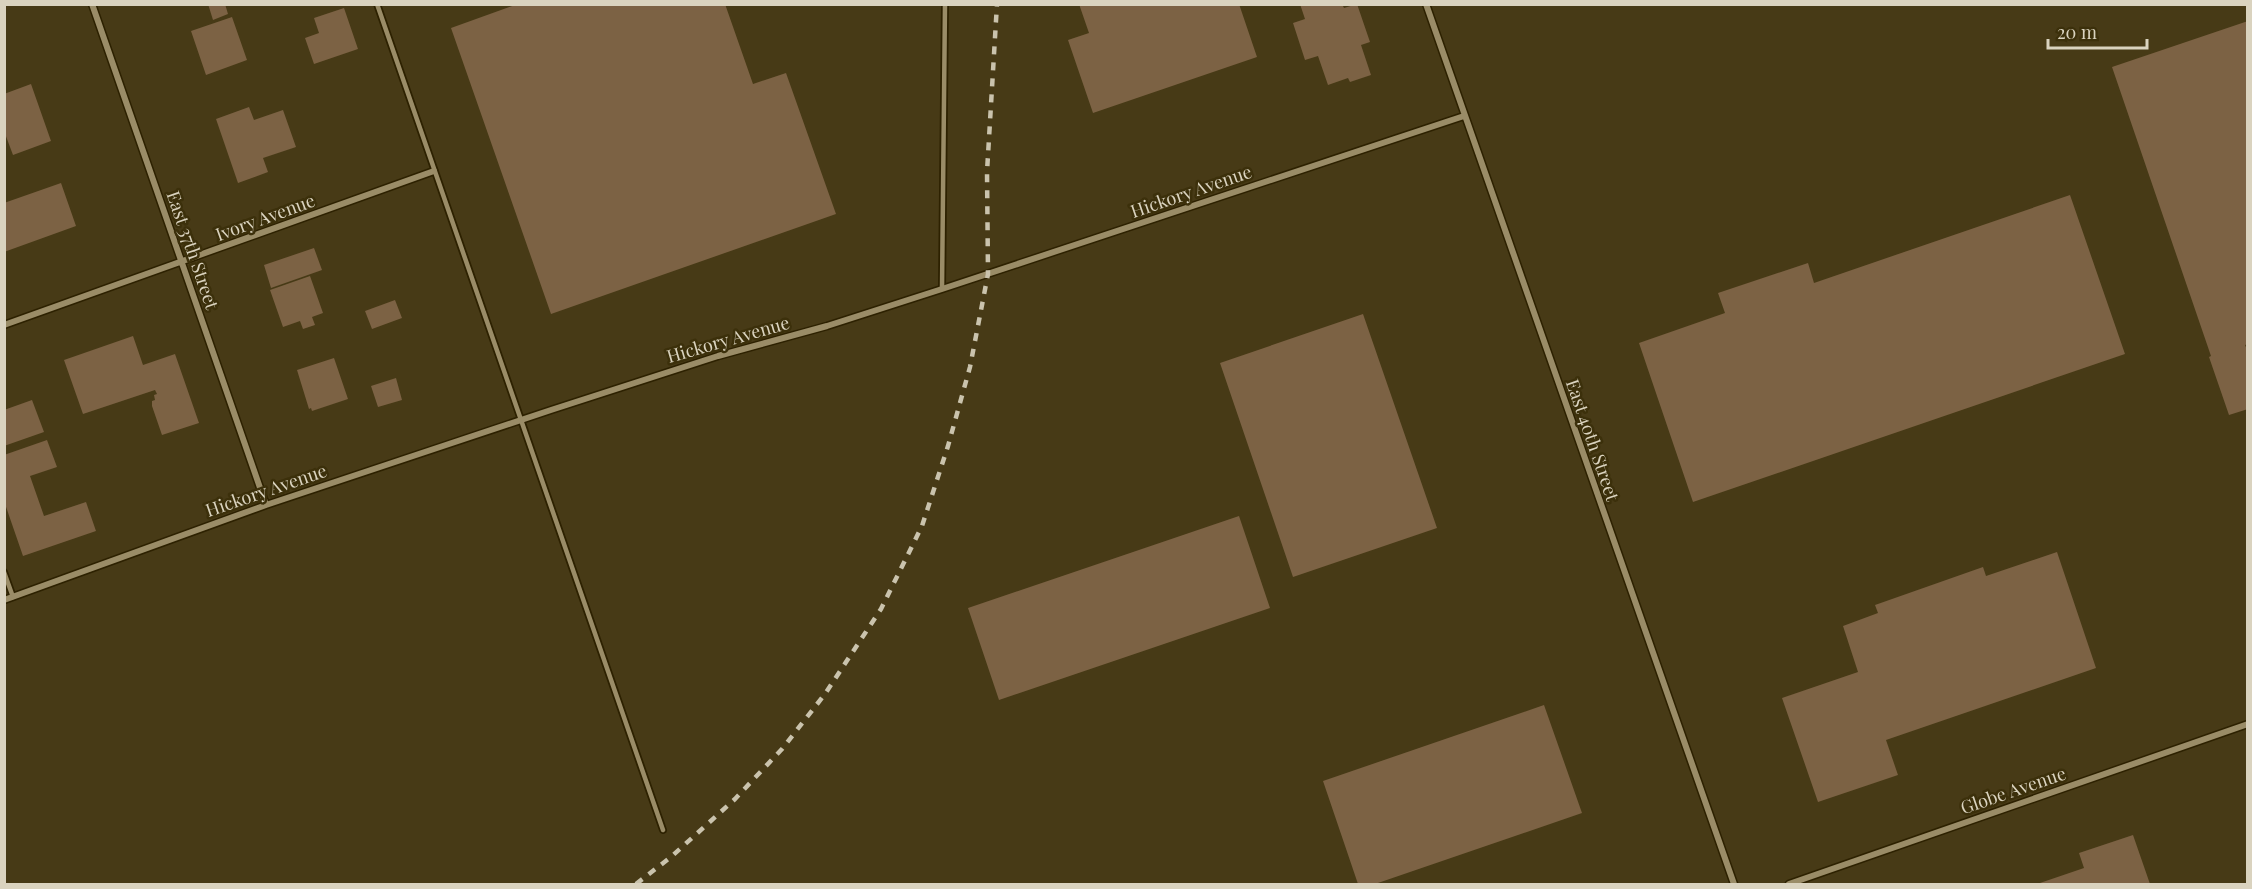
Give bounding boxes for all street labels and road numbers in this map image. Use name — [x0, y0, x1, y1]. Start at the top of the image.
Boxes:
street label: Hickory Avenue — [1127, 159, 1255, 223]
street label: East 37th Street — [162, 188, 225, 313]
street label: Ivory Avenue — [212, 188, 318, 246]
street label: Hickory Avenue — [664, 310, 792, 368]
street label: East 40th Street — [1561, 376, 1625, 505]
street label: Hickory Avenue — [202, 458, 330, 522]
street label: Globe Avenue — [1957, 761, 2069, 819]

